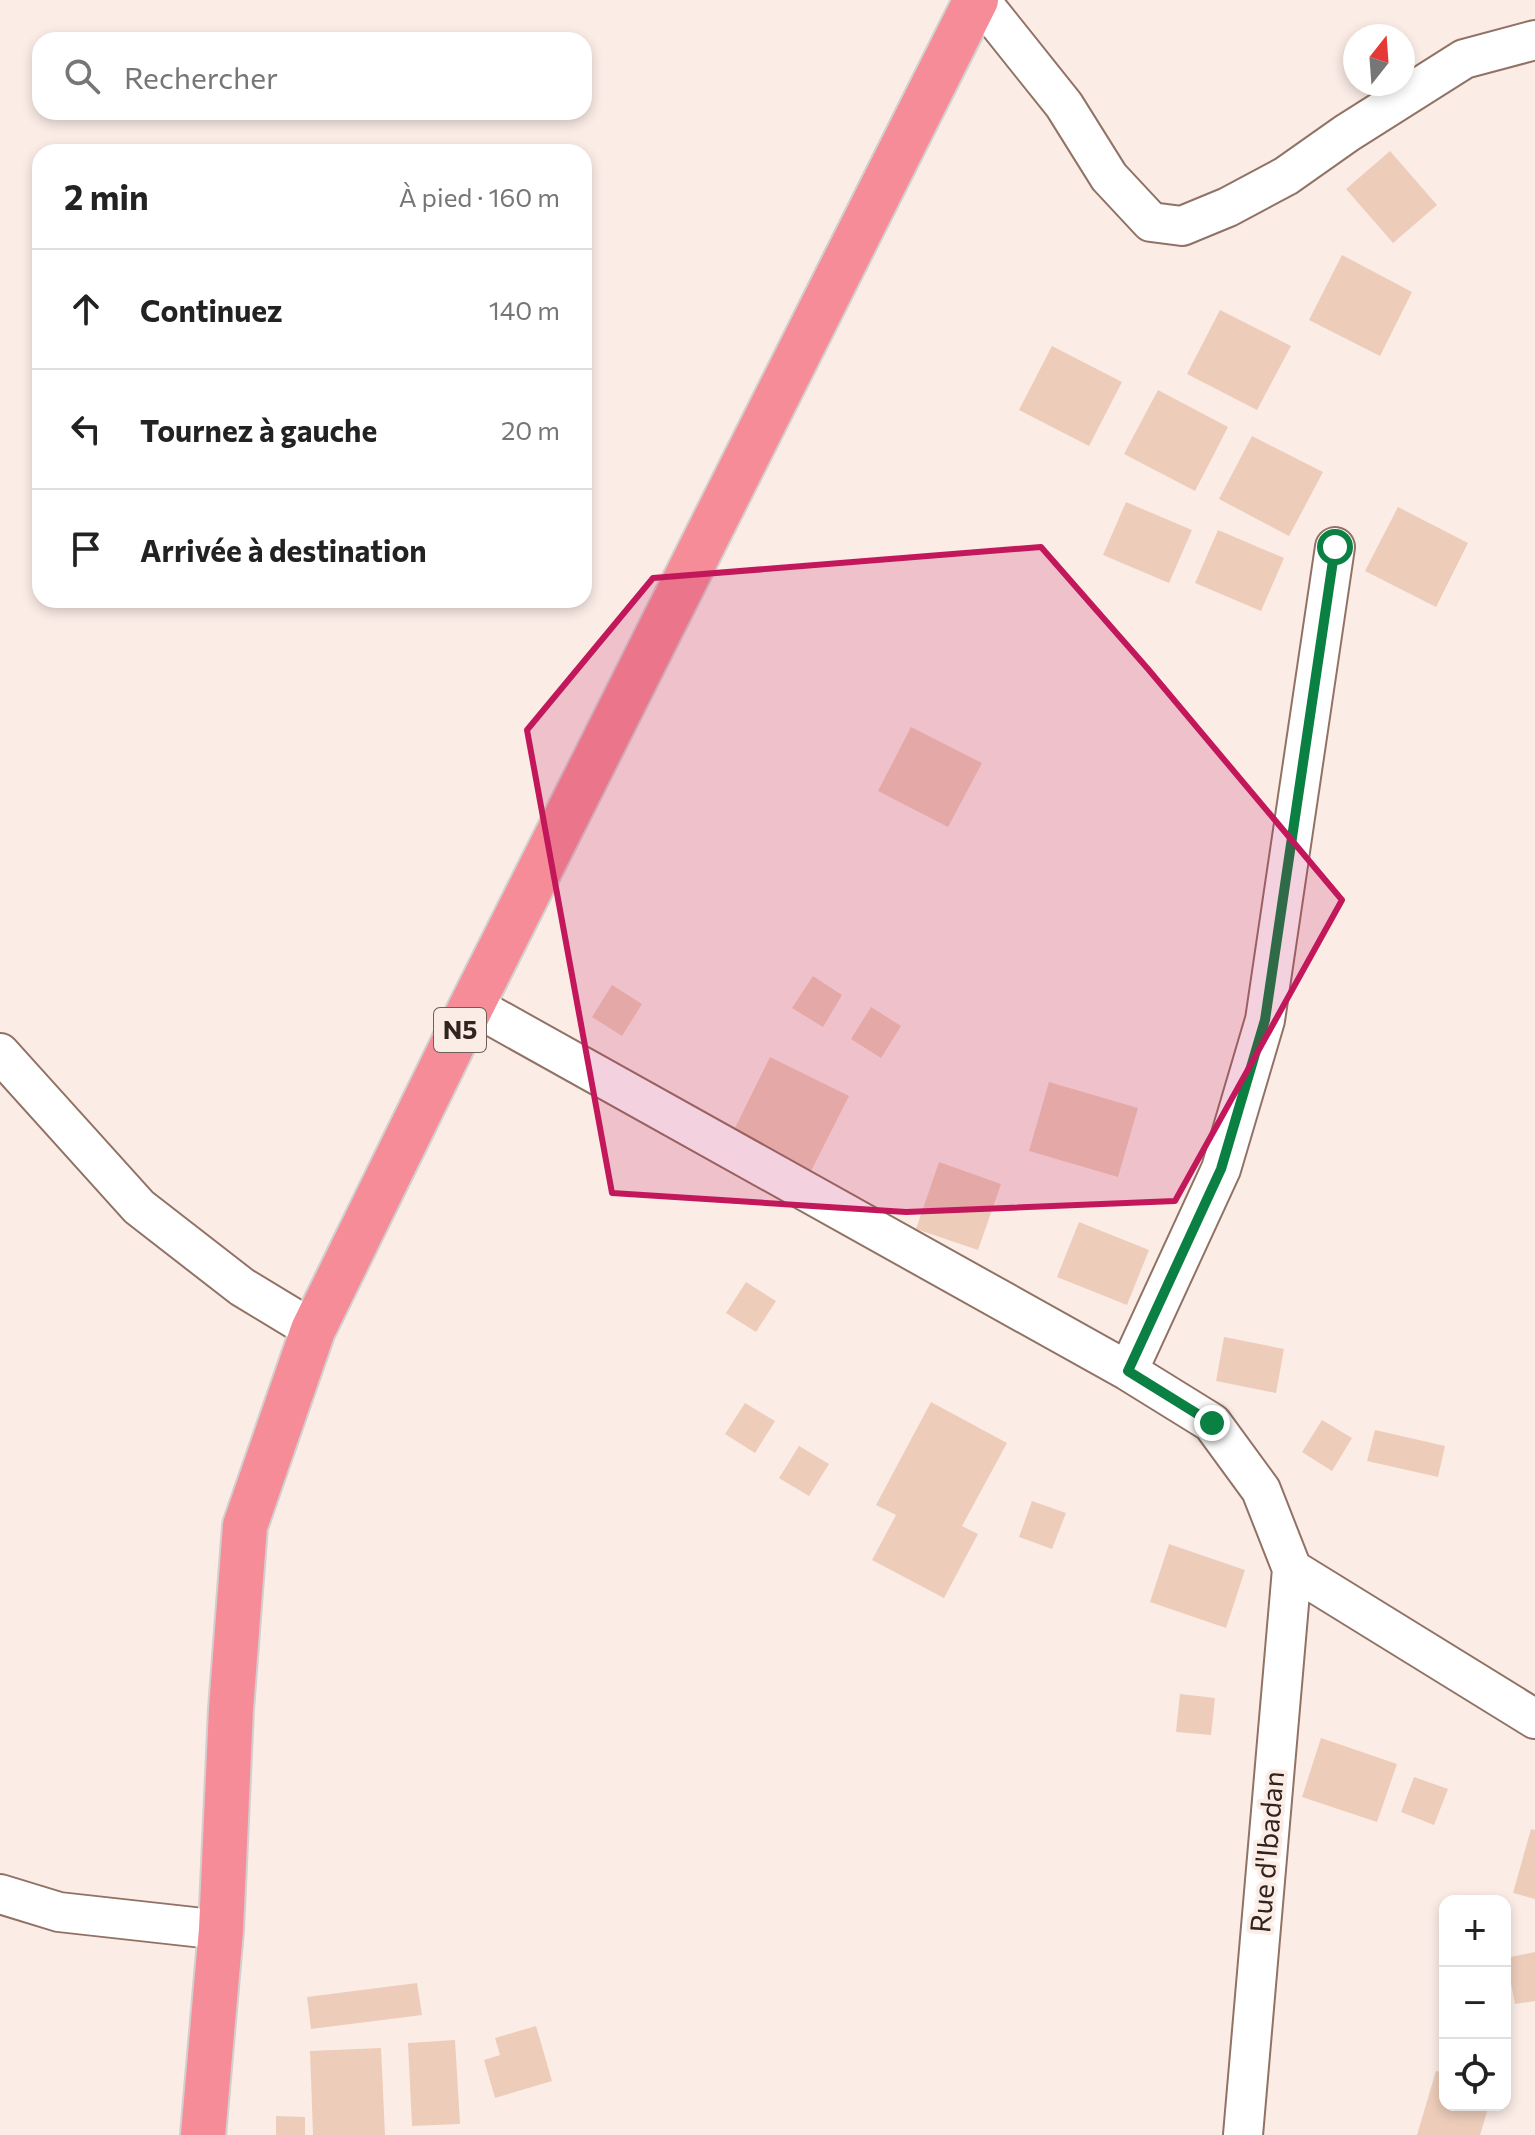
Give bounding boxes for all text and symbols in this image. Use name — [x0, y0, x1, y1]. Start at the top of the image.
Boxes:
north arrow — [1343, 24, 1415, 96]
search box — [32, 32, 592, 120]
icon: search — [60, 54, 104, 98]
text: Rechercher — [124, 58, 278, 95]
text: 2 min — [64, 175, 149, 217]
text: À pied · 160 m — [399, 181, 560, 212]
icon: ahead — [64, 287, 108, 331]
text: Continuez — [140, 291, 283, 328]
text: 140 m — [489, 294, 560, 325]
icon: left — [64, 407, 108, 451]
text: Tournez à gauche — [140, 411, 377, 448]
text: 20 m — [501, 414, 560, 445]
icon: arrive — [64, 527, 108, 571]
route start — [1317, 529, 1353, 565]
text: Arrivée à destination — [140, 531, 427, 568]
road number: N5 — [434, 1008, 486, 1052]
route end — [1194, 1405, 1230, 1441]
street label: Rue d'Ibadan — [1242, 1770, 1290, 1934]
map controls — [1439, 1895, 1511, 2111]
button: + — [1439, 1895, 1511, 1967]
button: − — [1439, 1967, 1511, 2039]
button: locate — [1439, 2039, 1511, 2111]

